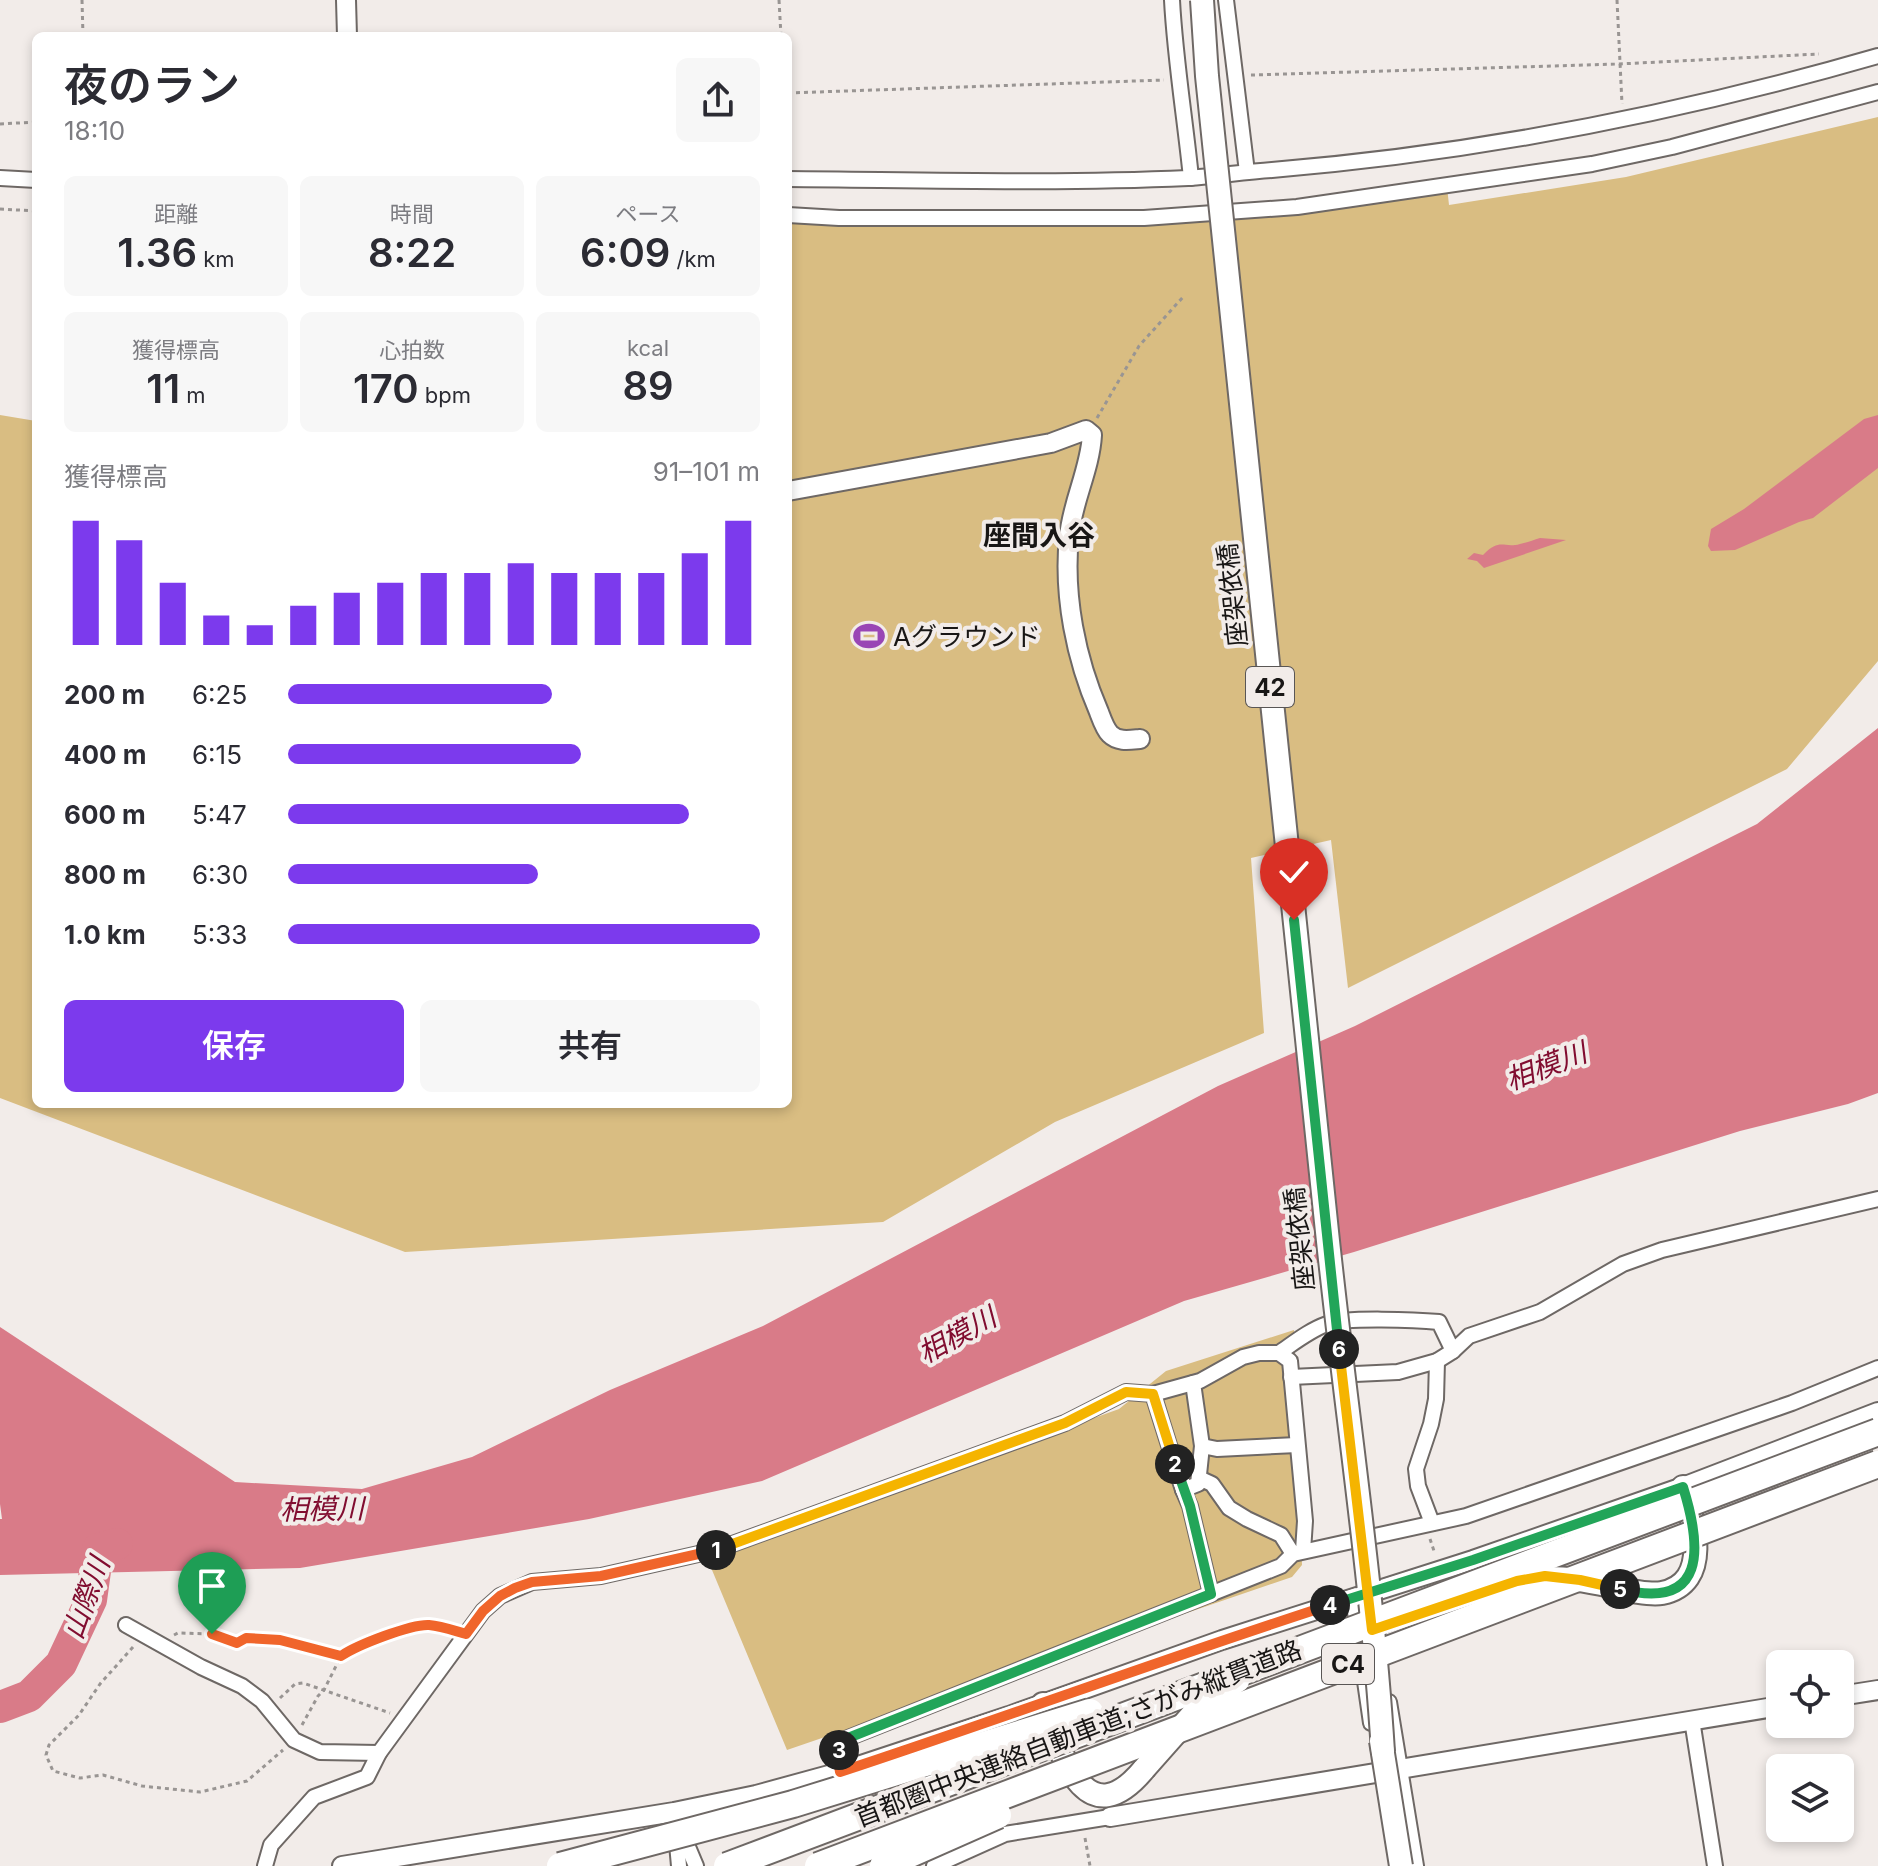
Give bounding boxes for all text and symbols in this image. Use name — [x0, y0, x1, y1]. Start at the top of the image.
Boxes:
text: 夜のラン — [64, 58, 240, 112]
button: share — [676, 58, 760, 142]
text: 18:10 — [64, 115, 125, 146]
text: 距離 — [154, 201, 198, 227]
text: 時間 — [390, 201, 434, 227]
text: ペース — [616, 201, 680, 227]
text: 1.36 — [117, 228, 197, 277]
text: 8:22 — [368, 228, 456, 277]
text: 6:09 — [580, 228, 670, 277]
text: km — [197, 246, 235, 272]
text: /km — [670, 246, 716, 272]
text: kcal — [627, 335, 669, 361]
text: 獲得標高 — [132, 337, 220, 363]
text: 心拍数 — [379, 337, 445, 363]
text: 89 — [622, 361, 674, 410]
text: 11 — [146, 364, 180, 413]
text: 170 — [353, 364, 419, 413]
text: m — [180, 382, 206, 408]
text: bpm — [419, 382, 471, 408]
text: 91–101 m — [653, 456, 760, 487]
text: 獲得標高 — [64, 461, 168, 492]
district label: 座間入谷 — [983, 518, 1095, 552]
street label: 座架依橋 — [1211, 542, 1253, 648]
sports icon: Aグラウンド — [852, 619, 886, 653]
place label: Aグラウンド — [893, 621, 1041, 652]
road number: 42 — [1246, 667, 1294, 707]
text: 200 m — [64, 679, 145, 710]
text: 6:25 — [192, 679, 247, 710]
text: 400 m — [64, 739, 147, 770]
text: 6:15 — [192, 739, 242, 770]
text: 600 m — [64, 799, 146, 830]
text: 5:47 — [192, 799, 247, 830]
pin — [1260, 838, 1328, 920]
icon: check — [1272, 850, 1316, 894]
text: 800 m — [64, 859, 146, 890]
text: 6:30 — [192, 859, 248, 890]
text: 1.0 km — [64, 919, 146, 950]
text: 5:33 — [192, 919, 247, 950]
button: 保存 — [64, 1000, 404, 1092]
button: 共有 — [420, 1000, 760, 1092]
water label: 相模川 — [1501, 1034, 1594, 1097]
street label: 座架依橋 — [1278, 1186, 1320, 1292]
water label: 相模川 — [912, 1298, 1005, 1370]
pin: 6 — [1319, 1329, 1359, 1369]
text: 6 — [1332, 1336, 1346, 1362]
pin: 2 — [1155, 1444, 1195, 1484]
text: 2 — [1168, 1451, 1182, 1477]
water label: 相模川 — [280, 1491, 367, 1527]
pin: 1 — [696, 1530, 736, 1570]
text: 1 — [711, 1537, 721, 1563]
water label: 山際川 — [56, 1550, 117, 1643]
pin — [178, 1552, 246, 1634]
icon: arrive — [190, 1564, 234, 1608]
pin: 5 — [1600, 1569, 1640, 1609]
text: 5 — [1613, 1576, 1627, 1602]
pin: 4 — [1310, 1585, 1350, 1625]
text: 4 — [1323, 1592, 1337, 1618]
street label: 首都圏中央連絡自動車道;さがみ縦貫道路 — [850, 1633, 1306, 1833]
road number: C4 — [1322, 1644, 1374, 1684]
map controls — [1766, 1650, 1854, 1842]
button: locate — [1766, 1650, 1854, 1738]
pin: 3 — [819, 1730, 859, 1770]
text: 3 — [832, 1737, 846, 1763]
button: layers — [1766, 1754, 1854, 1842]

